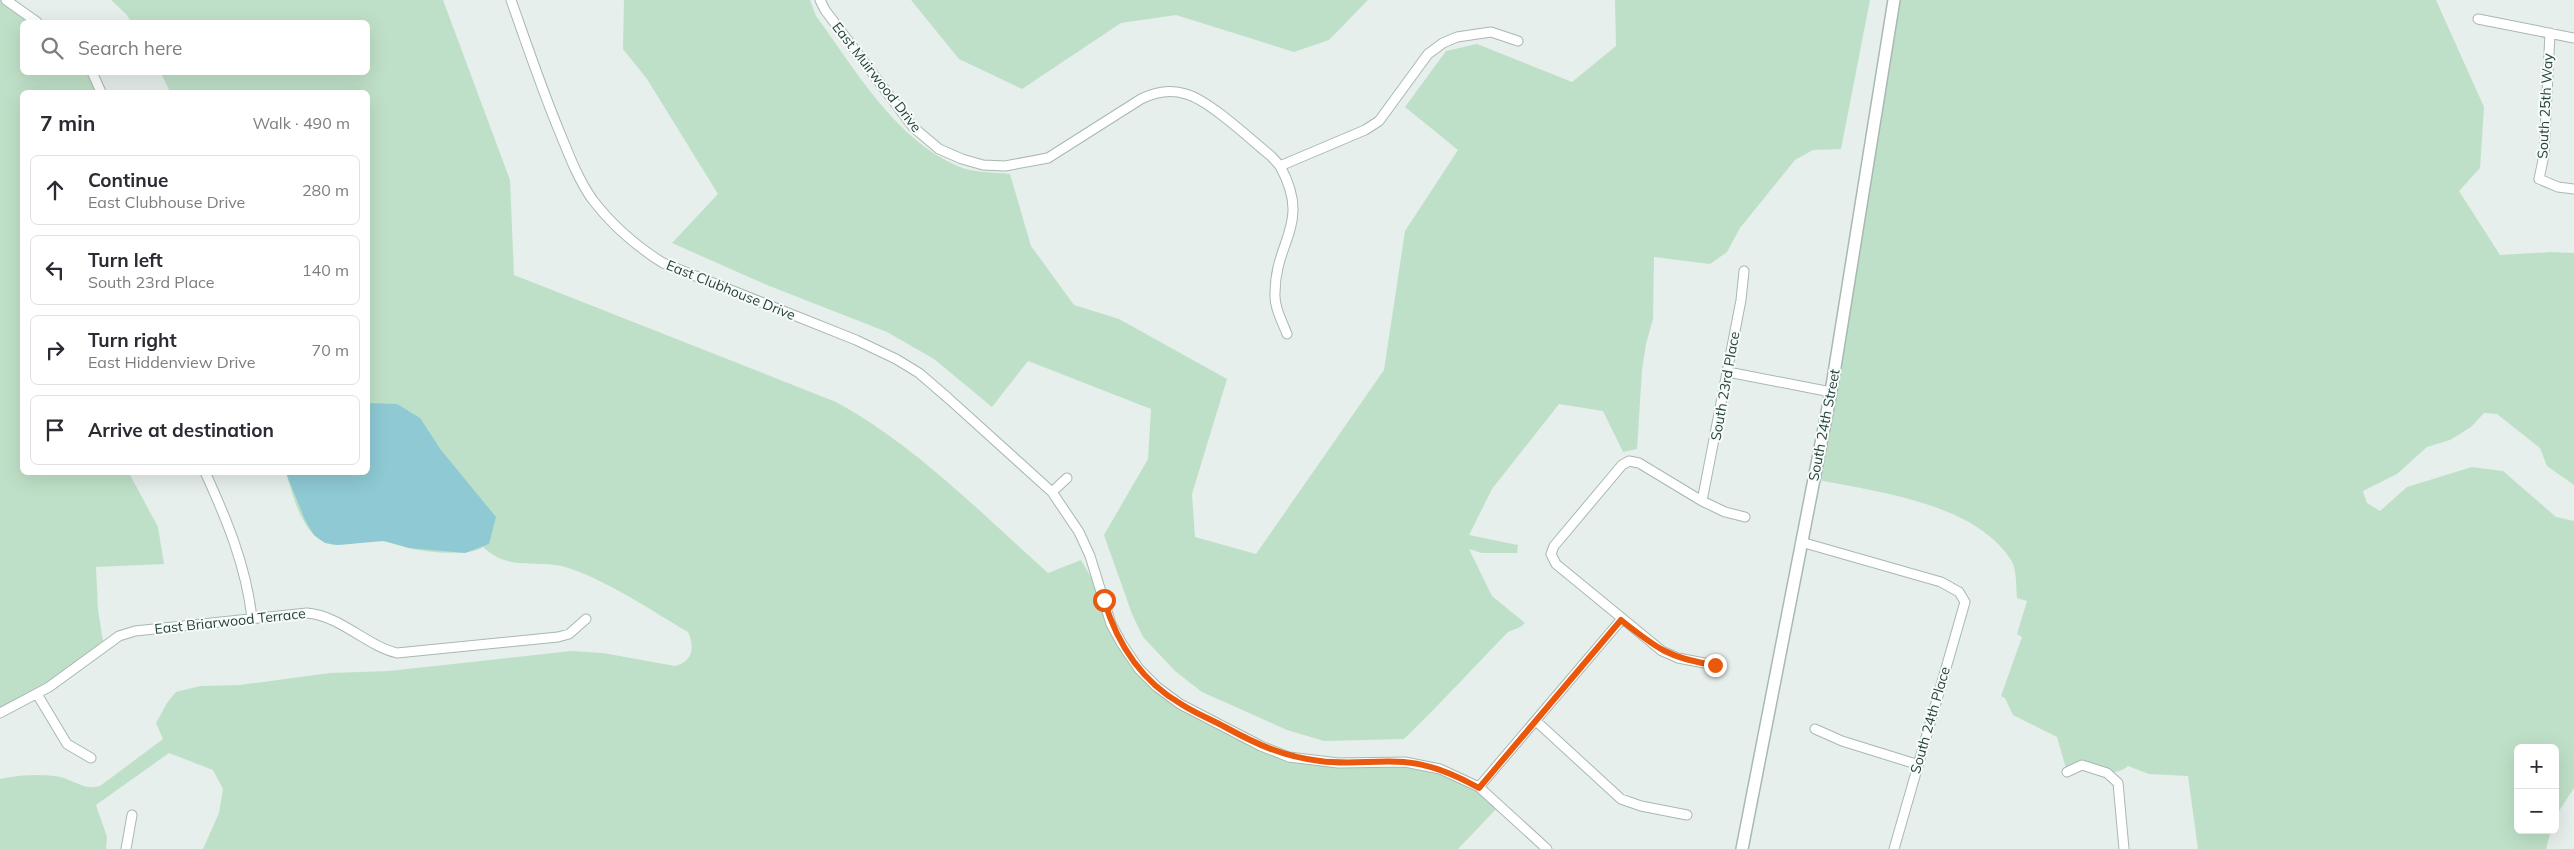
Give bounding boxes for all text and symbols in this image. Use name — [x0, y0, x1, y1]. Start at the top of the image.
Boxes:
street label: East Muirwood Drive — [828, 18, 926, 136]
search box — [20, 20, 370, 75]
icon: search — [38, 34, 66, 62]
text: Search here — [78, 36, 182, 60]
street label: South 25th Way — [2533, 52, 2557, 159]
text: 7 min — [40, 110, 95, 136]
text: Walk · 490 m — [252, 113, 350, 133]
text: Continue — [88, 168, 168, 192]
icon: ahead — [41, 176, 69, 204]
text: 280 m — [302, 180, 349, 200]
text: East Clubhouse Drive — [88, 192, 245, 212]
text: Turn left — [88, 248, 163, 272]
icon: left — [41, 256, 69, 284]
street label: East Clubhouse Drive — [664, 256, 798, 324]
text: 140 m — [302, 260, 349, 280]
text: South 23rd Place — [88, 272, 214, 292]
text: Turn right — [88, 328, 177, 352]
street label: South 23rd Place — [1707, 330, 1743, 442]
icon: right — [41, 336, 69, 364]
text: 70 m — [312, 340, 349, 360]
text: East Hiddenview Drive — [88, 352, 255, 372]
street label: South 24th Street — [1804, 367, 1844, 483]
icon: arrive — [41, 416, 69, 444]
text: Arrive at destination — [88, 418, 274, 442]
route start — [1093, 589, 1116, 612]
street label: East Briarwood Terrace — [154, 604, 306, 638]
route end — [1704, 654, 1727, 677]
street label: South 24th Place — [1906, 664, 1954, 776]
map controls — [2514, 744, 2559, 834]
button: + — [2514, 744, 2559, 789]
button: − — [2514, 789, 2559, 834]

